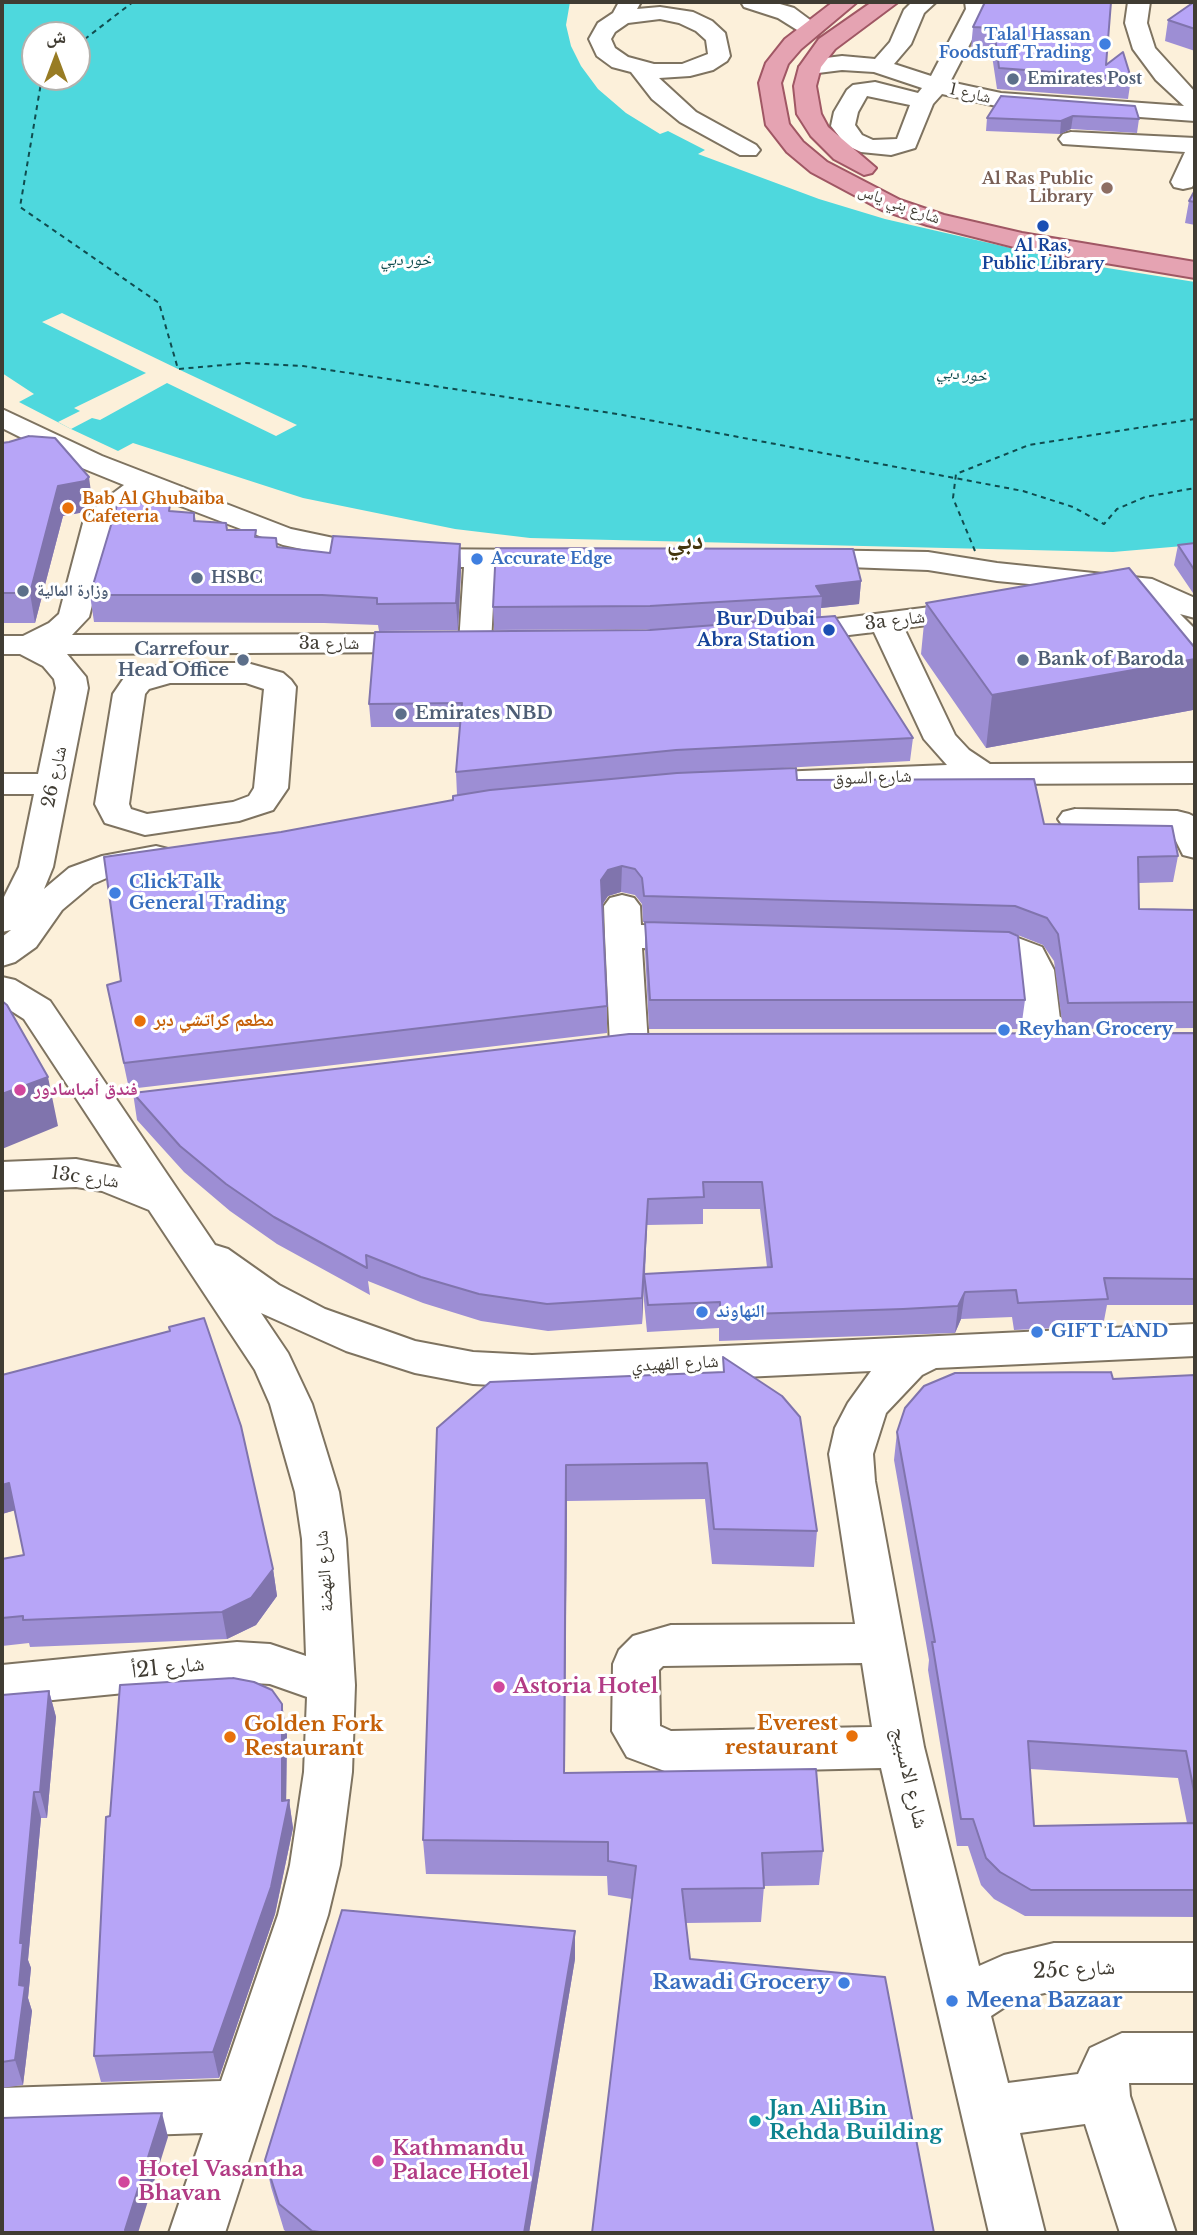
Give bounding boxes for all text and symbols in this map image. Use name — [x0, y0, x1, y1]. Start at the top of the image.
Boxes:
north arrow — [21, 21, 91, 91]
text: ش — [46, 25, 66, 48]
place label: Talal Hassan Foodstuff Trading — [939, 25, 1091, 63]
marker: Talal Hassan Foodstuff Trading — [1097, 36, 1113, 52]
place label: Emirates Post — [1027, 69, 1142, 89]
marker: Emirates Post — [1005, 71, 1021, 87]
street label: شارع 1 — [947, 80, 993, 108]
place label: Al Ras Public Library — [982, 169, 1093, 207]
marker: Al Ras Public Library — [1099, 180, 1115, 196]
street label: شارع بني ياس — [856, 181, 942, 229]
marker: Al Ras, Public Library — [1035, 218, 1051, 234]
place label: Al Ras, Public Library — [982, 236, 1104, 274]
water label: خور دبي — [381, 250, 431, 270]
water label: خور دبي — [936, 363, 988, 387]
place label: Bab Al Ghubaiba Cafeteria — [82, 489, 224, 527]
marker: Bab Al Ghubaiba Cafeteria — [60, 500, 76, 516]
district label: دبي — [667, 526, 703, 558]
place label: Accurate Edge — [491, 549, 612, 569]
marker: Accurate Edge — [469, 551, 485, 567]
place label: HSBC — [211, 568, 263, 588]
marker: HSBC — [189, 570, 205, 586]
place label: وزارة المالية — [37, 581, 109, 601]
marker: وزارة المالية — [15, 583, 31, 599]
street label: 3a شارع — [864, 607, 926, 635]
place label: Bur Dubai Abra Station — [697, 609, 815, 652]
marker: Bur Dubai Abra Station — [821, 622, 837, 638]
street label: 3a شارع — [299, 633, 359, 655]
place label: Carrefour Head Office — [118, 639, 229, 682]
place label: Bank of Baroda — [1037, 649, 1184, 671]
marker: Carrefour Head Office — [235, 652, 251, 668]
marker: Bank of Baroda — [1015, 652, 1031, 668]
place label: Emirates NBD — [415, 703, 553, 725]
marker: Emirates NBD — [393, 706, 409, 722]
street label: شارع 26 — [38, 744, 72, 810]
street label: شارع السوق — [832, 766, 912, 790]
place label: ClickTalk General Trading — [129, 872, 286, 914]
marker: ClickTalk General Trading — [107, 885, 123, 901]
place label: مطعم كراتشي دبر — [154, 1010, 274, 1032]
marker: مطعم كراتشي دبر — [132, 1013, 148, 1029]
place label: Reyhan Grocery — [1018, 1019, 1173, 1041]
marker: Reyhan Grocery — [996, 1022, 1012, 1038]
place label: فندق أمباسادور — [34, 1079, 138, 1101]
marker: فندق أمباسادور — [12, 1082, 28, 1098]
street label: 13c شارع — [50, 1163, 120, 1193]
place label: النهاوند — [716, 1301, 765, 1323]
marker: النهاوند — [694, 1304, 710, 1320]
place label: GIFT LAND — [1051, 1321, 1168, 1343]
marker: GIFT LAND — [1029, 1324, 1045, 1340]
street label: شارع الفهيدي — [631, 1351, 719, 1377]
street label: شارع النهضة — [311, 1529, 339, 1613]
street label: شارع 21أ — [130, 1652, 206, 1684]
place label: Astoria Hotel — [513, 1674, 658, 1700]
marker: Astoria Hotel — [491, 1679, 507, 1695]
place label: Everest restaurant — [725, 1711, 838, 1761]
place label: Golden Fork Restaurant — [244, 1712, 383, 1762]
street label: شارع الاسبيج — [885, 1725, 933, 1831]
marker: Everest restaurant — [844, 1728, 860, 1744]
marker: Golden Fork Restaurant — [222, 1729, 238, 1745]
street label: 25c شارع — [1032, 1955, 1116, 1985]
place label: Rawadi Grocery — [652, 1970, 830, 1996]
marker: Rawadi Grocery — [836, 1975, 852, 1991]
place label: Meena Bazaar — [966, 1988, 1122, 2014]
marker: Meena Bazaar — [944, 1993, 960, 2009]
place label: Jan Ali Bin Rehda Building — [769, 2096, 942, 2146]
marker: Jan Ali Bin Rehda Building — [747, 2113, 763, 2129]
place label: Kathmandu Palace Hotel — [392, 2136, 529, 2186]
marker: Kathmandu Palace Hotel — [370, 2153, 386, 2169]
place label: Hotel Vasantha Bhavan — [138, 2157, 304, 2207]
marker: Hotel Vasantha Bhavan — [116, 2174, 132, 2190]

